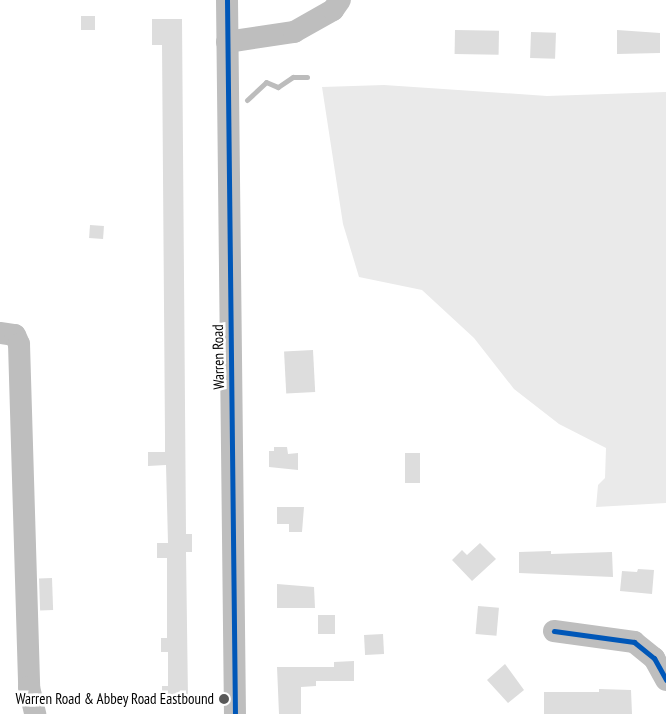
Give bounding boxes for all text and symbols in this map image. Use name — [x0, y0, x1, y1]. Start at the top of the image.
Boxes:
street label: Warren Road — [208, 324, 228, 390]
place label: Warren Road & Abbey Road Eastbound — [15, 690, 214, 708]
marker: Warren Road & Abbey Road Eastbound — [218, 693, 230, 705]

